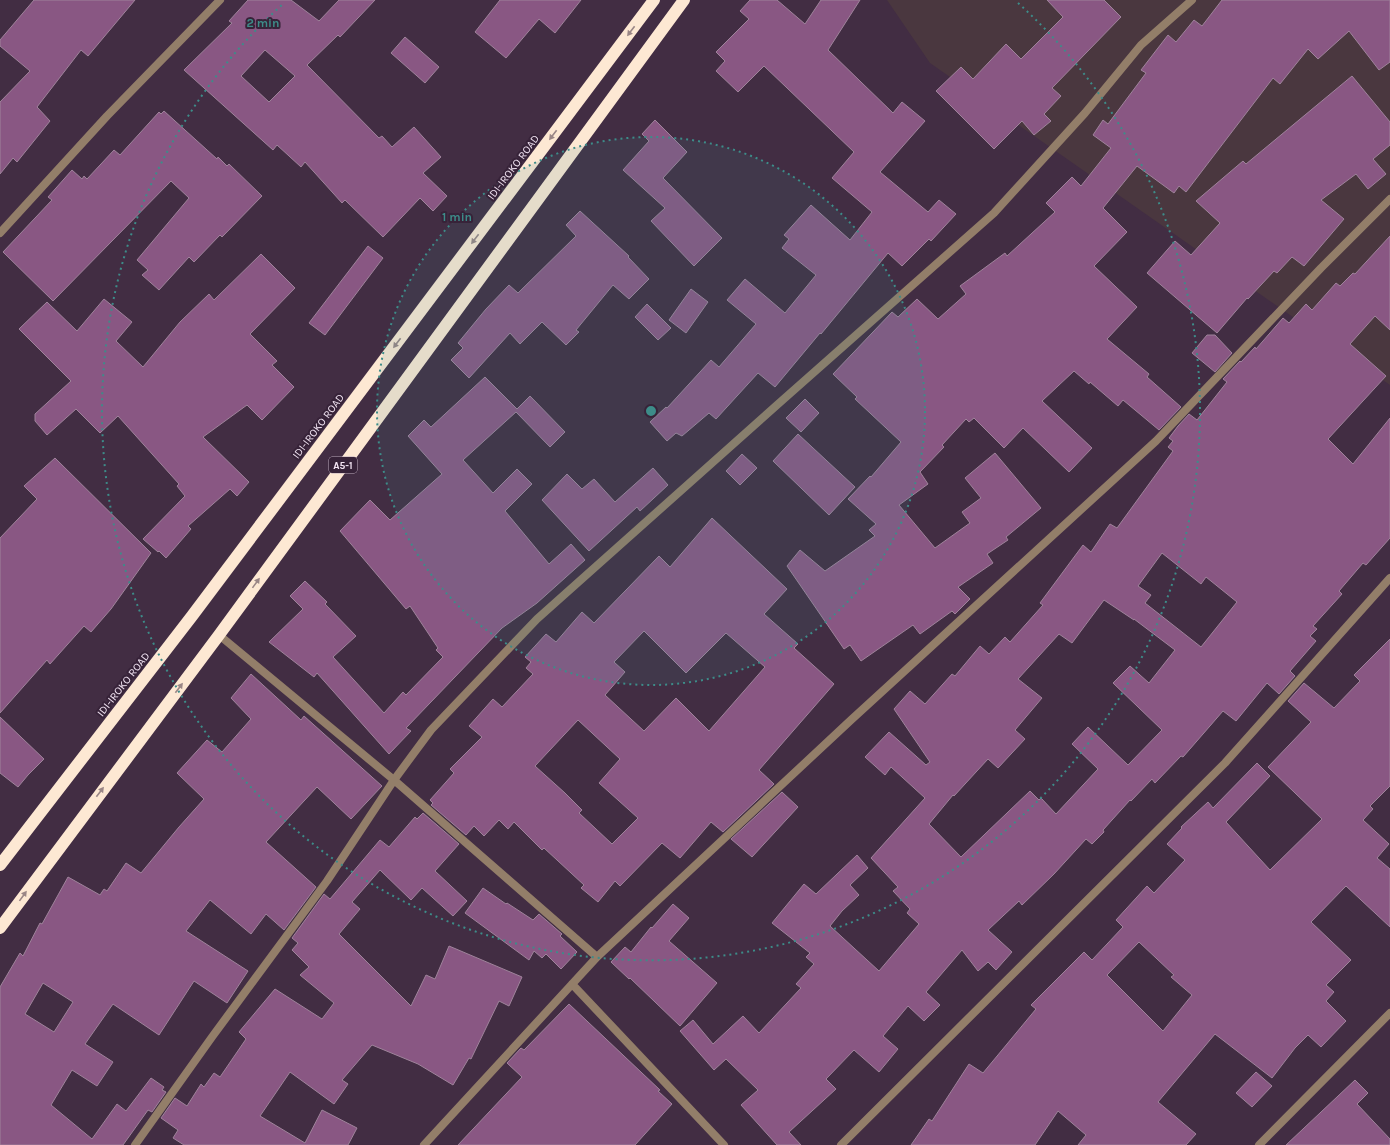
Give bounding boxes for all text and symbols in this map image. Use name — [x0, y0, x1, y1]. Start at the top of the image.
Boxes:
text: 2 min — [246, 16, 280, 30]
one-way arrow — [627, 26, 635, 37]
one-way arrow — [548, 130, 557, 141]
street label: IDI-IROKO ROAD — [485, 132, 542, 202]
text: 1 min — [442, 210, 472, 224]
one-way arrow — [470, 234, 479, 245]
one-way arrow — [393, 338, 401, 348]
street label: IDI-IROKO ROAD — [290, 391, 347, 461]
centre of rings — [644, 404, 658, 418]
road number: A5-1 — [329, 457, 357, 473]
one-way arrow — [252, 578, 260, 589]
street label: IDI-IROKO ROAD — [94, 650, 153, 719]
one-way arrow — [174, 682, 183, 693]
one-way arrow — [96, 786, 105, 797]
one-way arrow — [19, 891, 27, 902]

